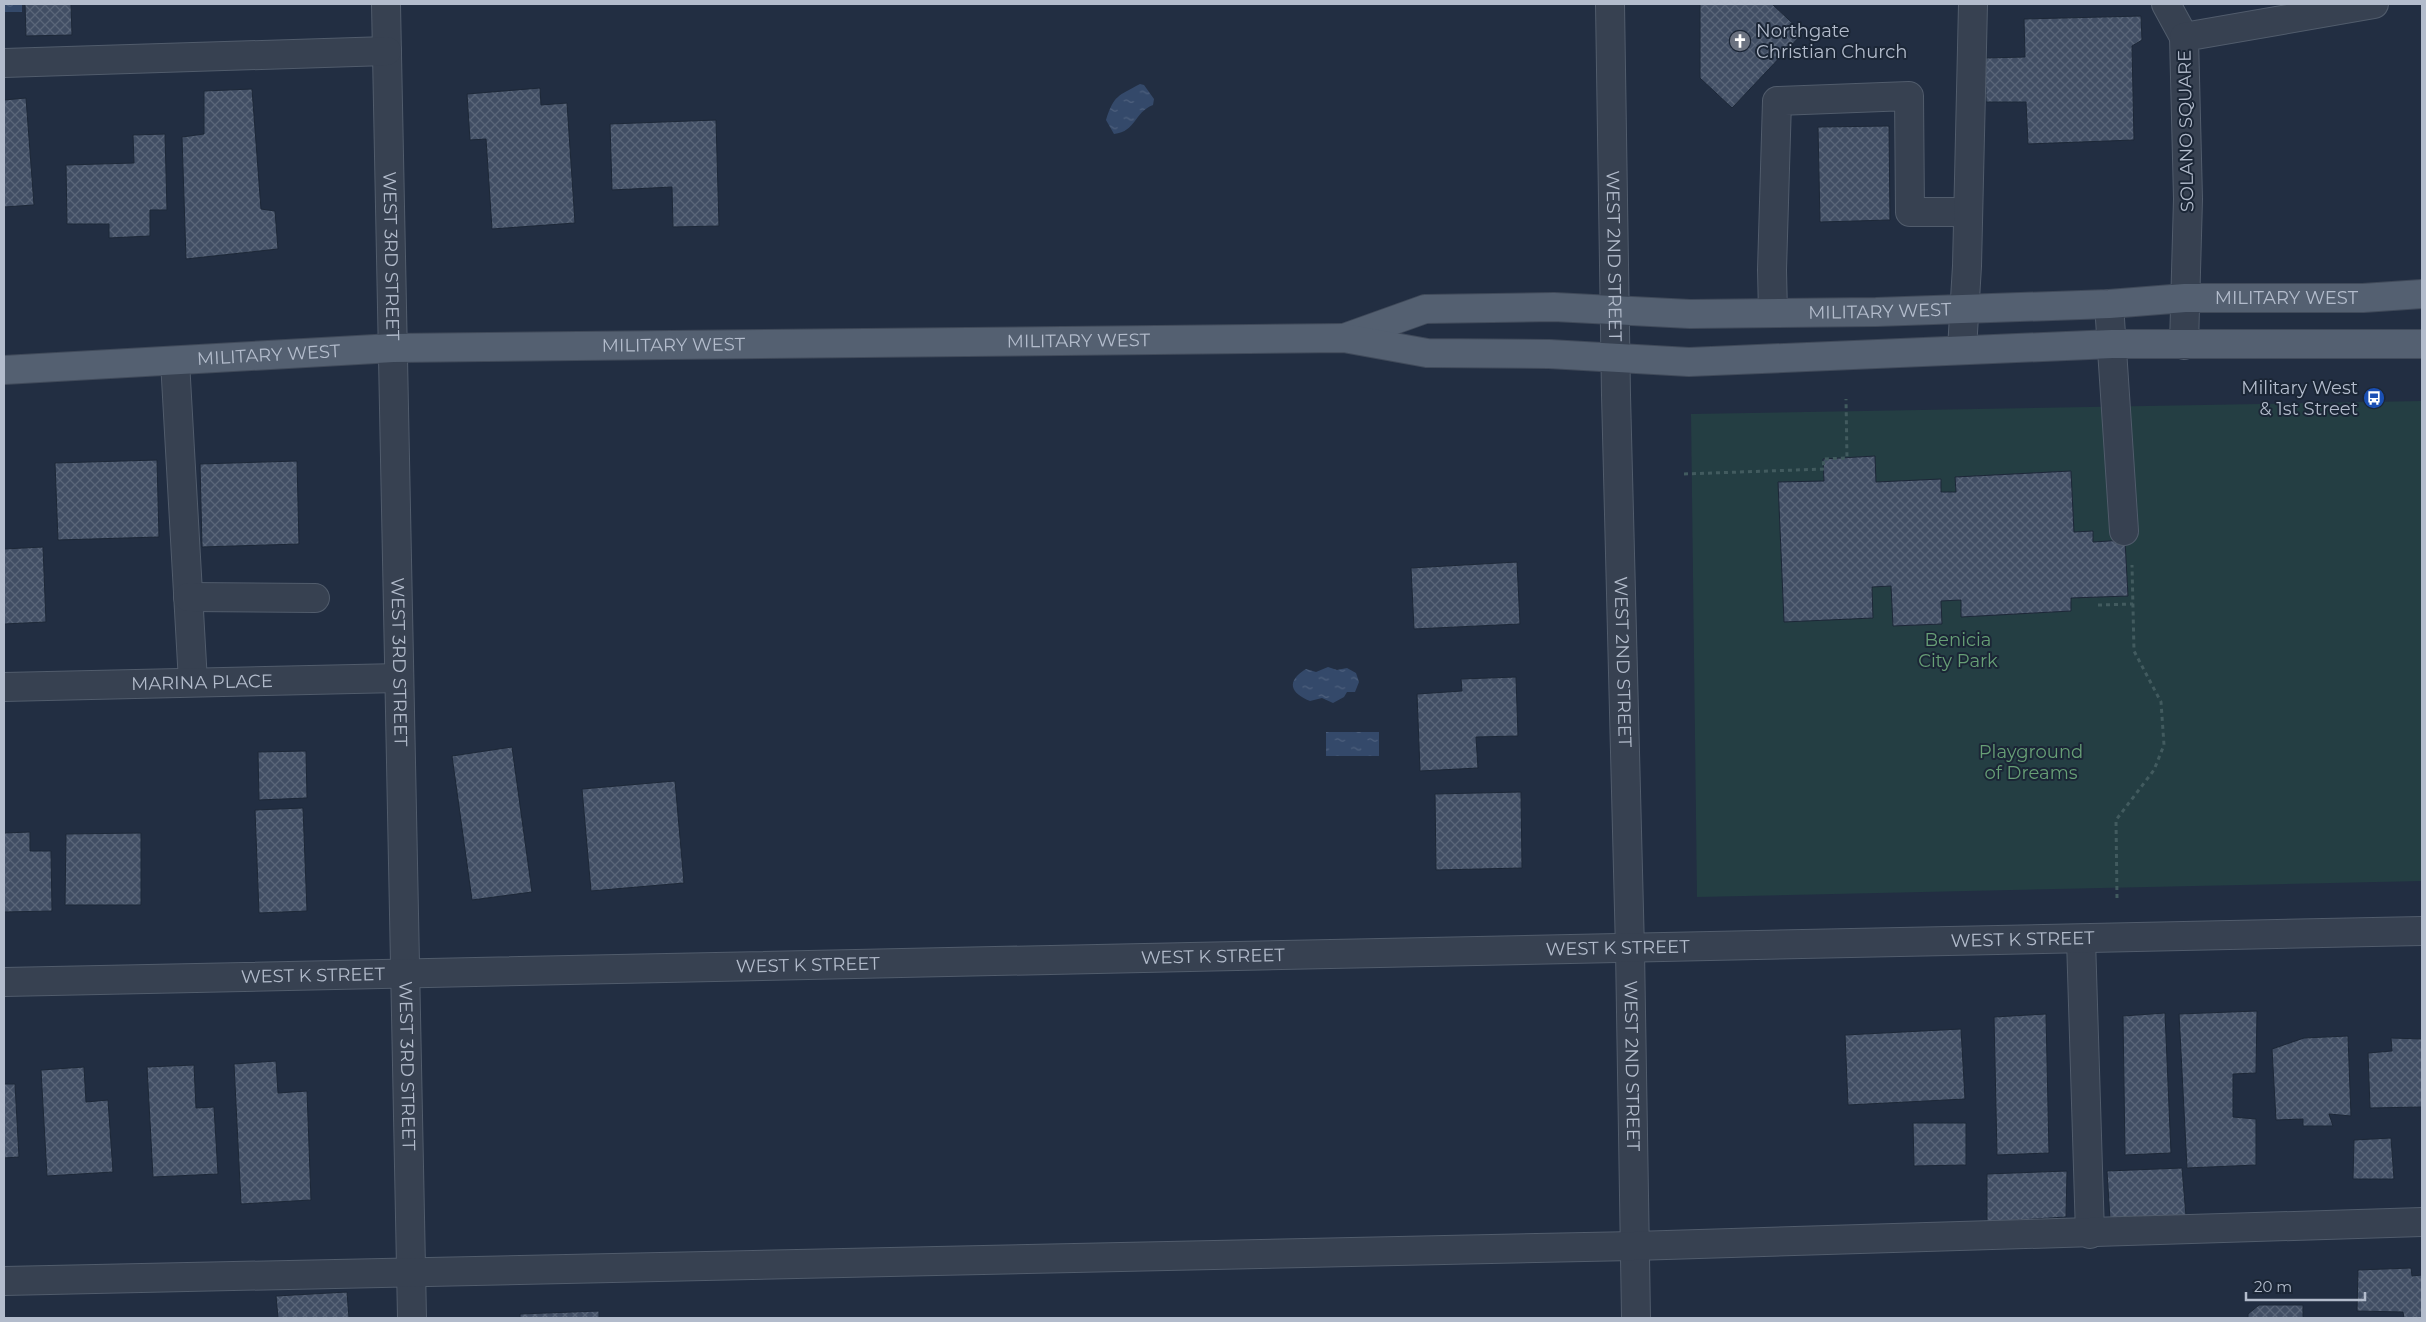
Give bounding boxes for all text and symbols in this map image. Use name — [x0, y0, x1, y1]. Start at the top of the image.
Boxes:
place label: Northgate Christian Church — [1756, 20, 1907, 63]
church icon: Northgate Christian Church — [1728, 29, 1752, 53]
street label: SOLANO SQUARE — [2174, 50, 2198, 212]
street label: WEST 2ND STREET — [1602, 170, 1626, 342]
street label: WEST 3RD STREET — [378, 171, 404, 341]
street label: MILITARY WEST — [2215, 287, 2359, 309]
street label: MILITARY WEST — [1808, 298, 1952, 324]
street label: MILITARY WEST — [1007, 329, 1151, 353]
street label: MILITARY WEST — [602, 333, 746, 357]
street label: MILITARY WEST — [196, 340, 341, 370]
place label: Military West & 1st Street — [2241, 377, 2358, 420]
bus stop icon: Military West & 1st Street — [2362, 386, 2386, 410]
street label: WEST 2ND STREET — [1610, 576, 1636, 748]
street label: WEST 3RD STREET — [386, 577, 412, 747]
park label: Benicia City Park — [1918, 629, 1998, 672]
street label: MARINA PLACE — [131, 670, 273, 695]
park label: Playground of Dreams — [1979, 741, 2083, 784]
street label: WEST K STREET — [1950, 927, 2095, 952]
street label: WEST K STREET — [1545, 935, 1690, 960]
street label: WEST K STREET — [1141, 944, 1286, 969]
street label: WEST K STREET — [736, 953, 881, 978]
street label: WEST K STREET — [241, 963, 386, 988]
street label: WEST 2ND STREET — [1619, 980, 1644, 1152]
street label: WEST 3RD STREET — [394, 981, 420, 1151]
scale bar — [2246, 1270, 2365, 1302]
text: 20 m — [2254, 1277, 2292, 1296]

